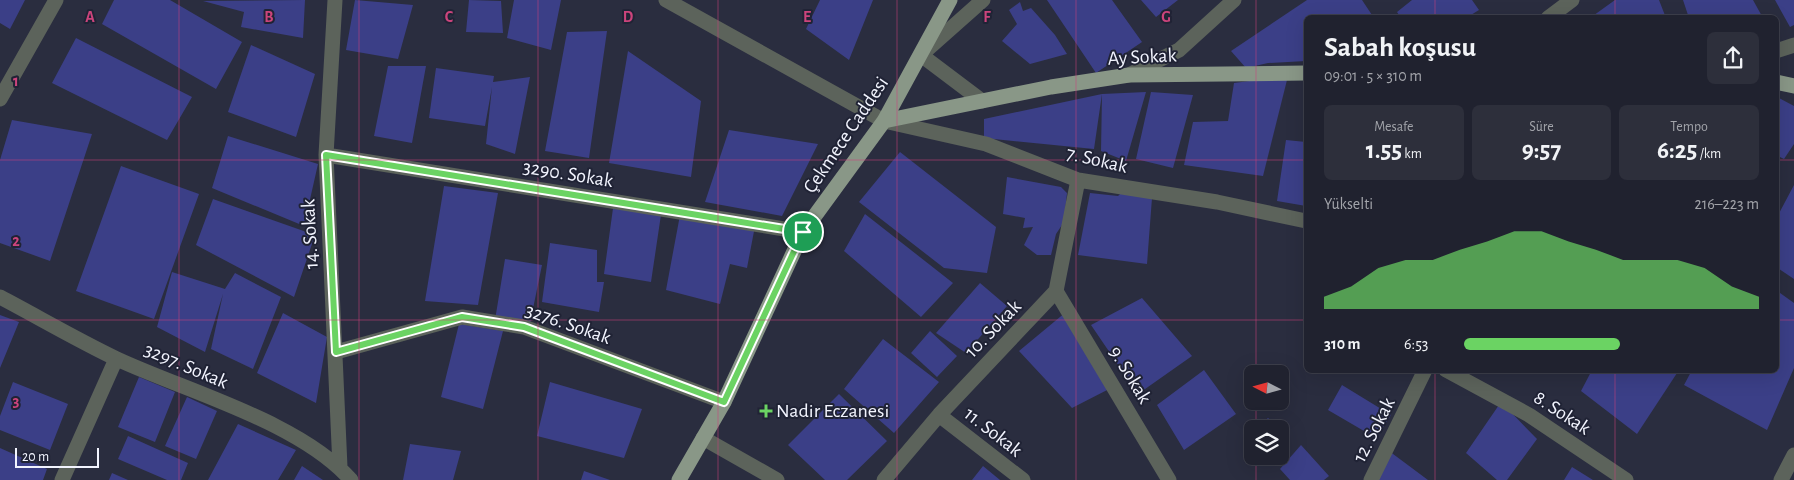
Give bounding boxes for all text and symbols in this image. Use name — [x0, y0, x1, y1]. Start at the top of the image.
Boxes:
text: A — [85, 9, 95, 25]
text: B — [264, 9, 274, 25]
text: C — [445, 9, 454, 25]
text: D — [623, 9, 634, 25]
text: E — [803, 9, 811, 25]
text: F — [983, 9, 991, 25]
text: G — [1161, 9, 1171, 25]
button: share — [1707, 32, 1759, 84]
text: Sabah koşusu — [1324, 34, 1476, 62]
street label: Ay Sokak — [1107, 45, 1177, 69]
text: 09:01 · 5 × 310 m — [1324, 68, 1422, 84]
text: 1 — [13, 73, 19, 89]
street label: Çekmece Caddesi — [800, 73, 892, 197]
text: Mesafe — [1374, 120, 1413, 134]
text: Süre — [1529, 120, 1554, 134]
text: Tempo — [1670, 120, 1708, 134]
text: 1.55 — [1366, 138, 1402, 163]
text: 9:57 — [1522, 138, 1561, 163]
text: 6:25 — [1657, 138, 1697, 163]
street label: 7. Sokak — [1064, 143, 1130, 177]
text: km — [1402, 147, 1422, 161]
text: /km — [1697, 147, 1721, 161]
street label: 3290. Sokak — [521, 157, 615, 191]
text: Yükselti — [1324, 196, 1373, 212]
text: 216–223 m — [1694, 196, 1759, 212]
street label: 14. Sokak — [298, 198, 322, 270]
pin — [782, 211, 824, 253]
icon: arrive — [789, 218, 817, 246]
text: 2 — [12, 233, 20, 249]
street label: 10. Sokak — [961, 296, 1025, 362]
street label: 3276. Sokak — [523, 300, 613, 348]
text: 310 m — [1324, 336, 1360, 352]
text: 6:53 — [1404, 336, 1428, 352]
street label: 3297. Sokak — [141, 339, 231, 393]
street label: 9. Sokak — [1105, 343, 1155, 407]
north arrow — [1244, 365, 1289, 410]
map controls — [1244, 365, 1289, 465]
street label: 8. Sokak — [1530, 387, 1594, 439]
text: 3 — [13, 393, 20, 409]
street label: 12. Sokak — [1349, 394, 1399, 466]
place label: Nadir Eczanesi — [776, 401, 889, 421]
street label: 11. Sokak — [960, 403, 1026, 461]
marker: Nadir Eczanesi — [760, 405, 772, 417]
button: layers — [1244, 420, 1289, 465]
scale bar — [15, 445, 99, 468]
text: 20 m — [22, 450, 49, 464]

